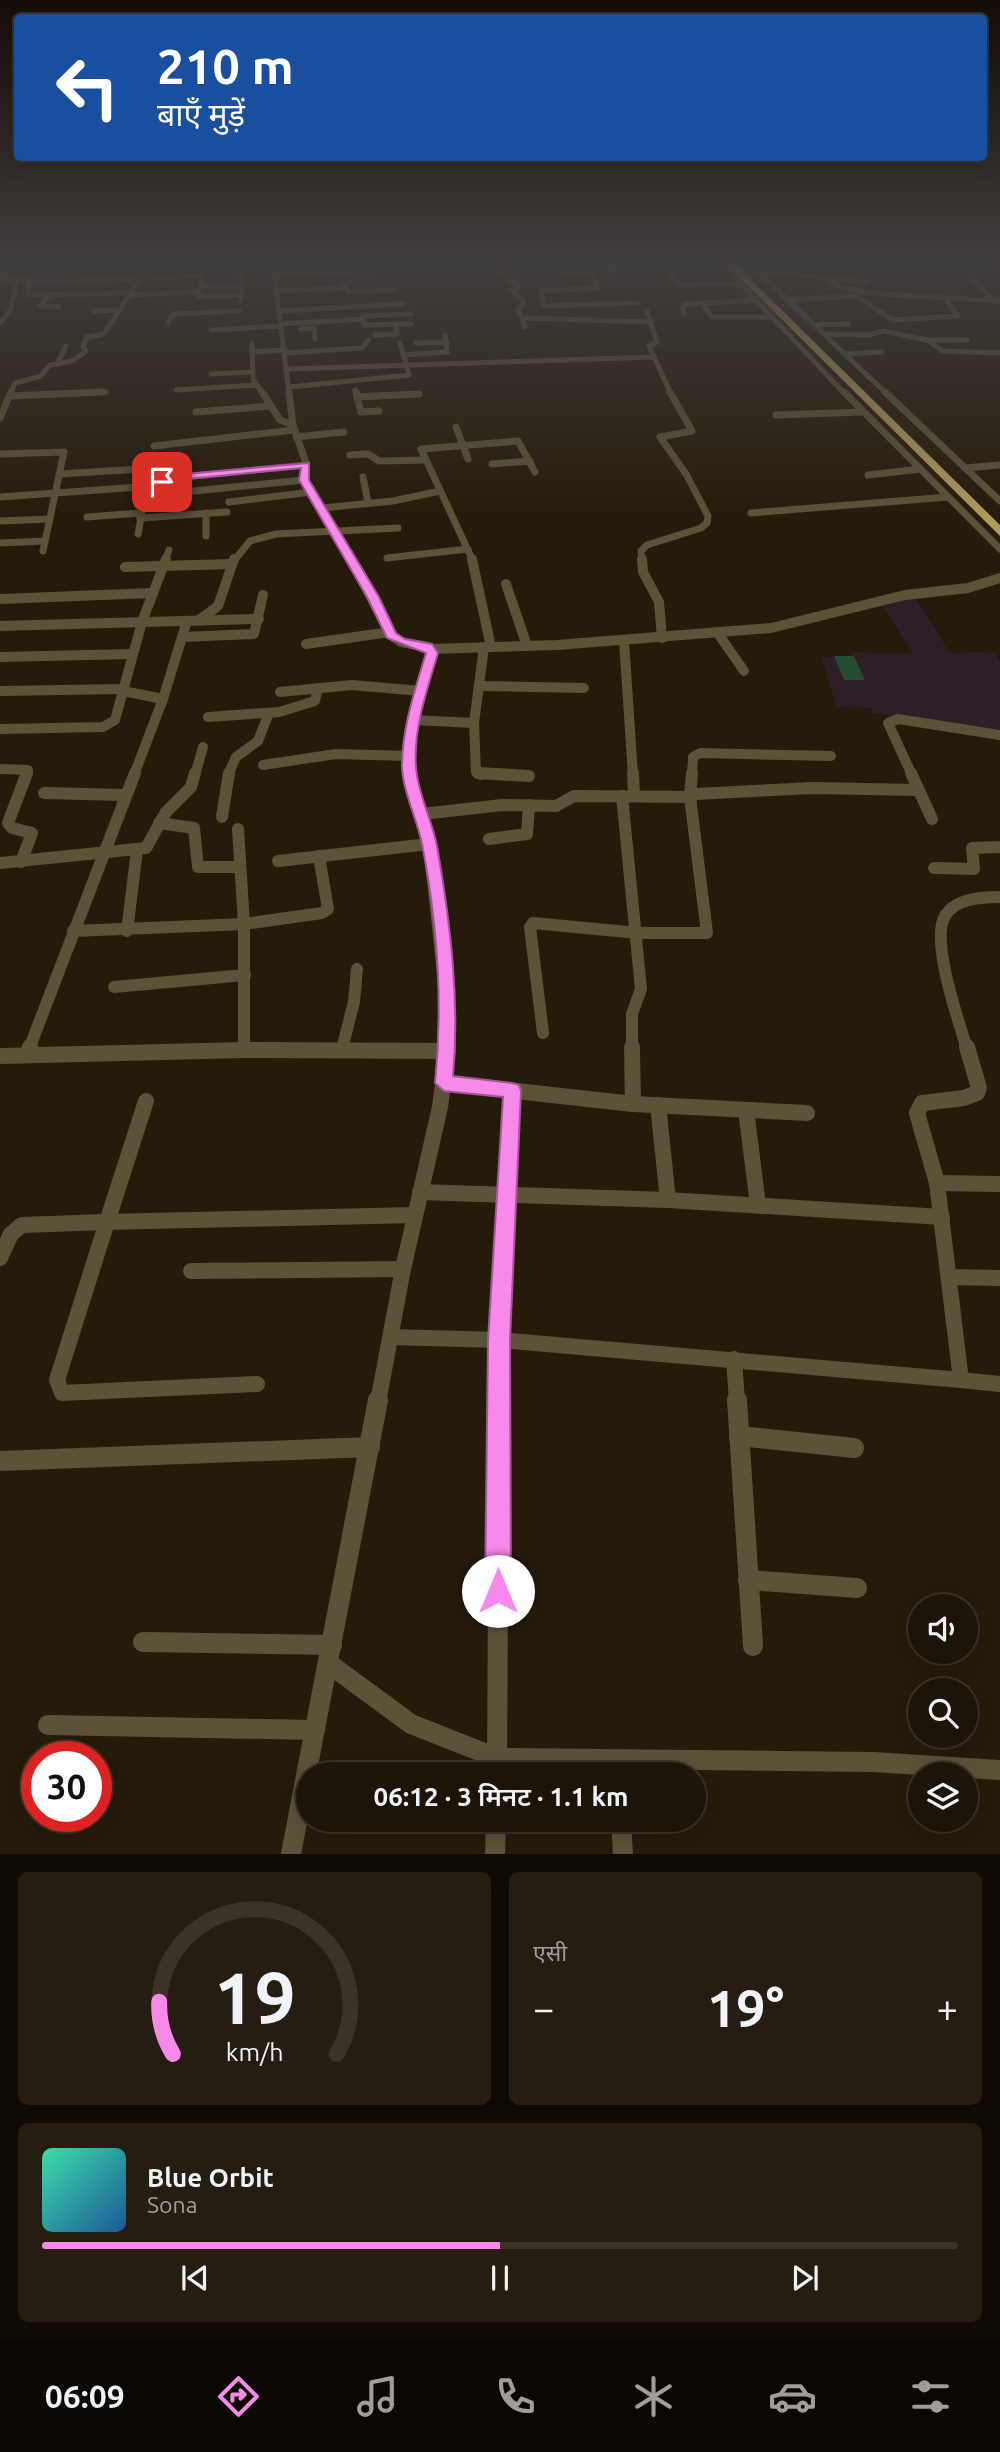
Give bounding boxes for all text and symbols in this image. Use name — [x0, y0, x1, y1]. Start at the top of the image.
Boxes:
text: 210 m — [157, 38, 294, 93]
icon: left — [42, 42, 133, 133]
text: बाएँ मुड़ें — [157, 96, 245, 132]
pin — [132, 452, 192, 512]
icon: arrive — [143, 463, 181, 501]
position arrow — [461, 1554, 535, 1628]
map controls — [908, 1594, 978, 1832]
button: sound — [908, 1594, 978, 1664]
button: search — [908, 1678, 978, 1748]
speed limit sign: 30 — [21, 1741, 112, 1832]
button: layers — [908, 1762, 978, 1832]
text: 06:12 · 3 मिनट · 1.1 km — [374, 1782, 628, 1811]
text: एसी — [533, 1940, 567, 1965]
text: 19 — [213, 1957, 296, 2039]
text: 19° — [707, 1979, 784, 2037]
text: − — [533, 1987, 554, 2029]
text: + — [937, 1987, 958, 2029]
text: km/h — [226, 2038, 283, 2066]
text: Blue Orbit — [147, 2163, 274, 2192]
text: Sona — [147, 2192, 197, 2217]
icon: previous — [176, 2259, 214, 2297]
icon: pause — [481, 2259, 519, 2297]
icon: next — [786, 2259, 824, 2297]
icon: directions — [214, 2372, 263, 2421]
icon: music — [353, 2372, 402, 2421]
icon: phone — [491, 2372, 540, 2421]
icon: climate — [629, 2372, 678, 2421]
icon: car — [768, 2372, 817, 2421]
icon: filters — [906, 2372, 955, 2421]
text: 06:09 — [45, 2378, 125, 2414]

